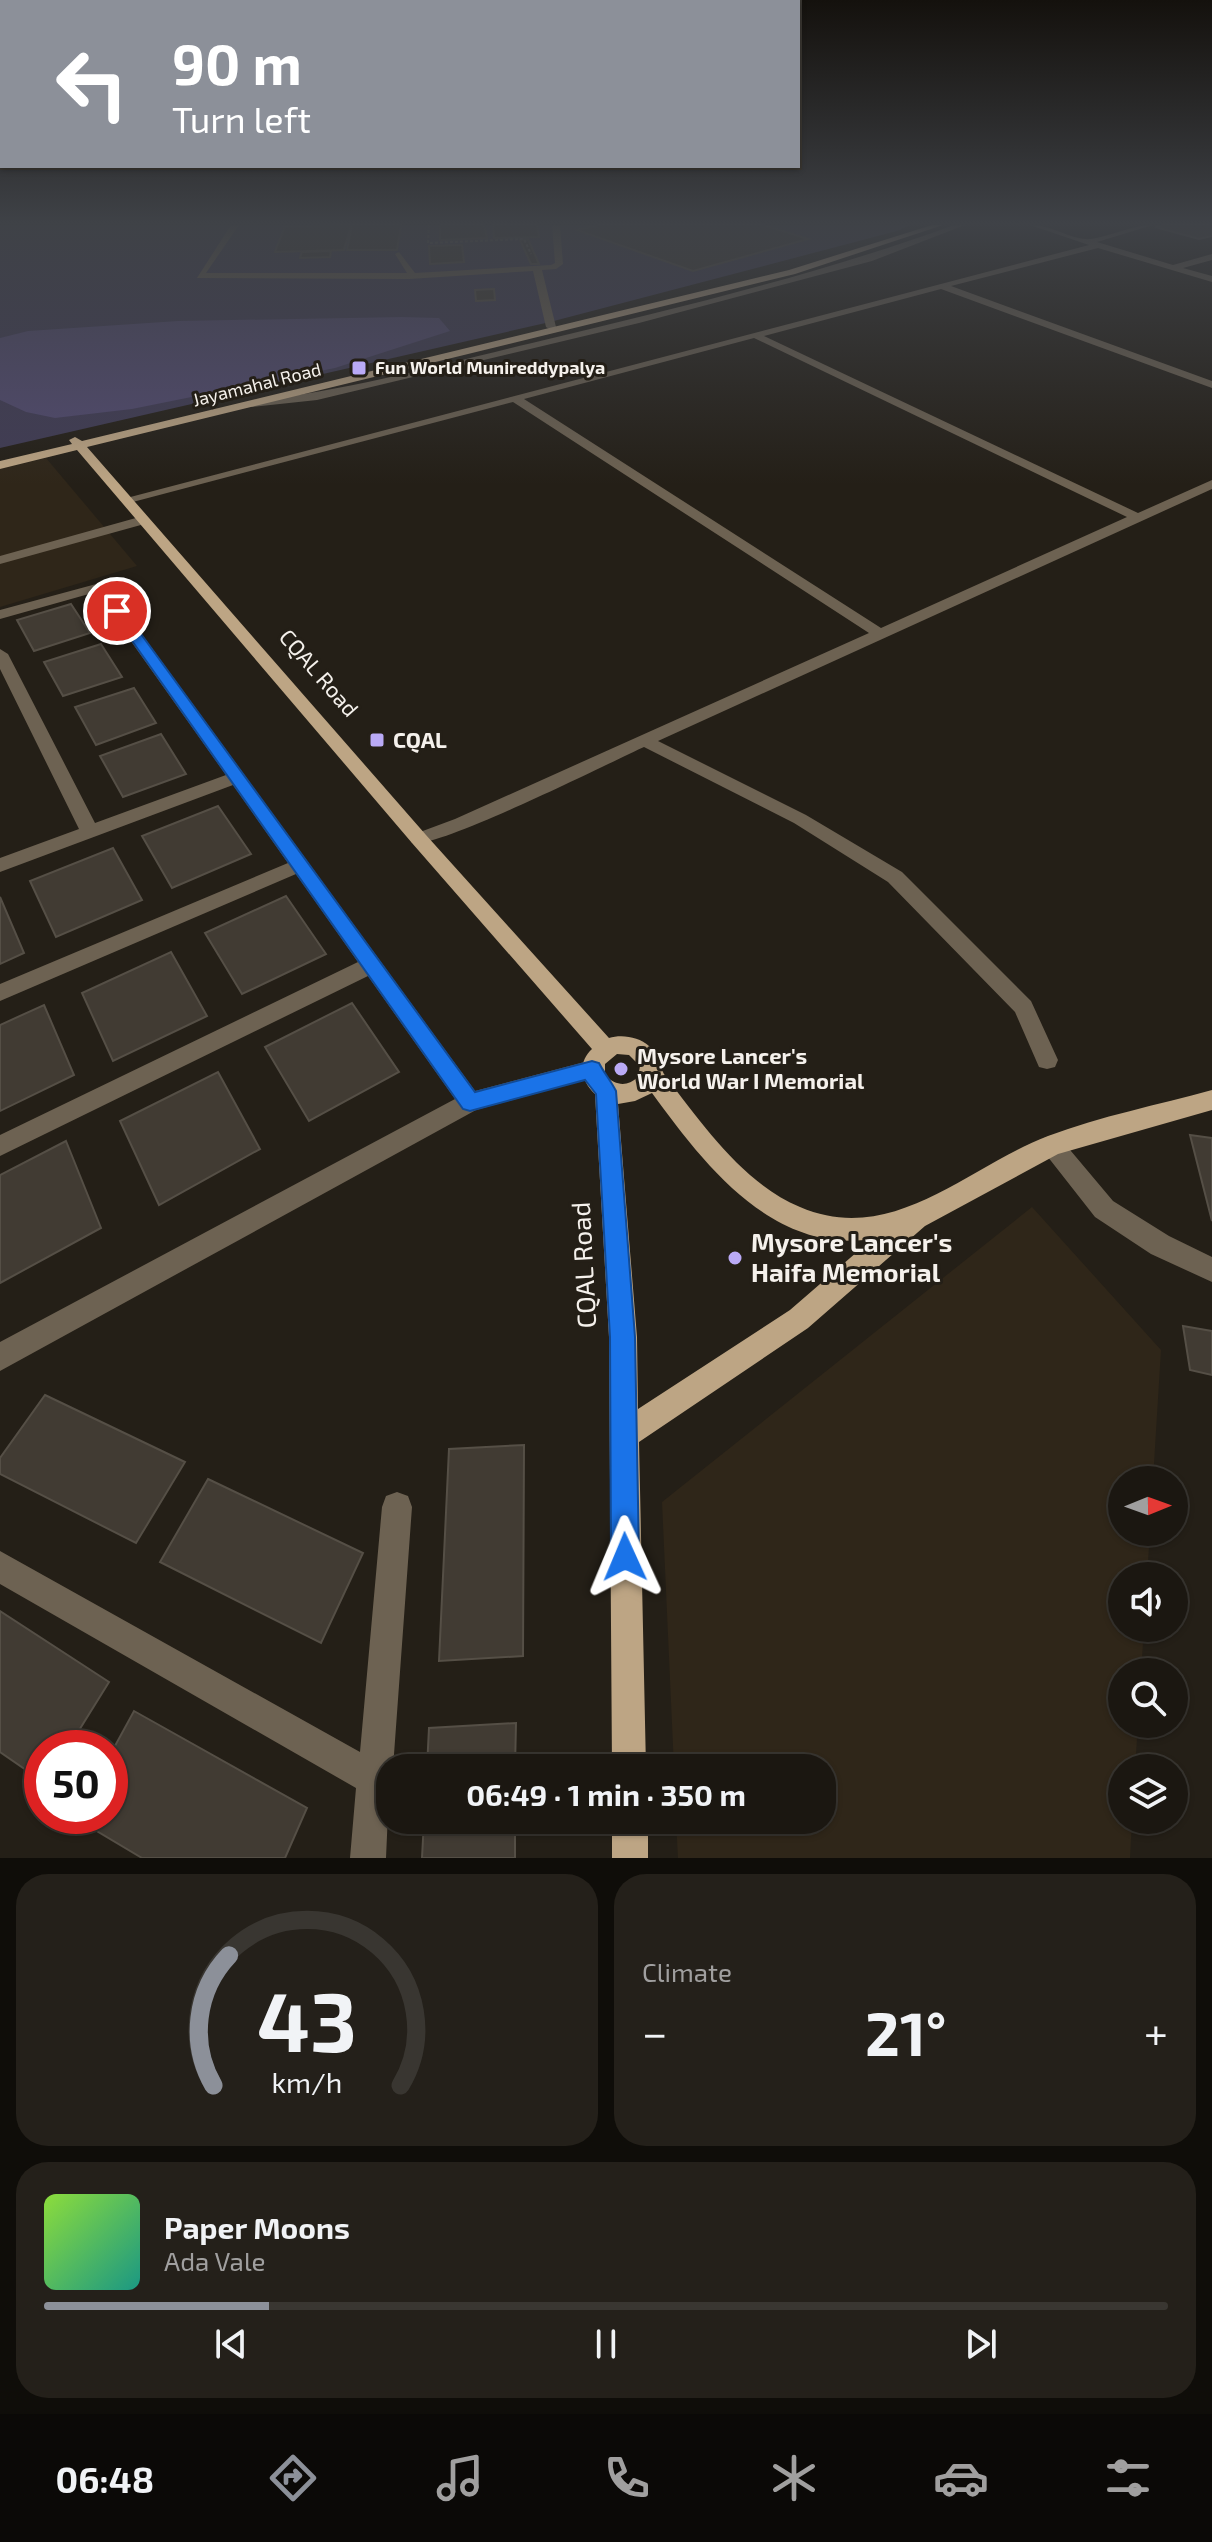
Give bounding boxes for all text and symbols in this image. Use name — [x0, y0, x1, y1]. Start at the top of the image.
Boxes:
text: 90 m — [172, 29, 302, 96]
icon: left — [40, 32, 144, 136]
text: Turn left — [172, 97, 311, 140]
place label: Fun World Munireddypalya — [375, 356, 605, 378]
street label: Jayamahal Road — [190, 357, 323, 411]
marker: Fun World Munireddypalya — [350, 359, 368, 377]
pin — [83, 577, 151, 645]
icon: arrive — [95, 589, 139, 633]
street label: CQAL Road — [274, 623, 365, 722]
place label: CQAL — [393, 726, 447, 753]
marker: CQAL — [368, 731, 386, 749]
place label: Mysore Lancer's World War I Memorial — [637, 1042, 865, 1093]
marker: Mysore Lancer's World War I Memorial — [612, 1060, 630, 1078]
street label: CQAL Road — [564, 1201, 601, 1329]
place label: Mysore Lancer's Haifa Memorial — [751, 1226, 952, 1287]
marker: Mysore Lancer's Haifa Memorial — [726, 1249, 744, 1267]
north arrow — [1108, 1466, 1188, 1546]
map controls — [1108, 1466, 1188, 1834]
position arrow — [583, 1515, 667, 1599]
button: sound — [1108, 1562, 1188, 1642]
button: search — [1108, 1658, 1188, 1738]
speed limit sign: 50 — [24, 1730, 128, 1834]
button: layers — [1108, 1754, 1188, 1834]
text: 06:49 · 1 min · 350 m — [466, 1776, 746, 1812]
text: Climate — [642, 1956, 732, 1987]
text: 43 — [257, 1969, 357, 2069]
text: 21° — [865, 1996, 946, 2068]
text: − — [642, 2005, 668, 2058]
text: + — [1144, 2005, 1168, 2058]
text: km/h — [272, 2064, 342, 2099]
text: Paper Moons — [164, 2209, 350, 2245]
text: Ada Vale — [164, 2245, 266, 2276]
icon: previous — [209, 2322, 253, 2366]
icon: pause — [584, 2322, 628, 2366]
icon: next — [959, 2322, 1003, 2366]
icon: directions — [265, 2450, 321, 2506]
icon: music — [432, 2450, 488, 2506]
icon: phone — [599, 2450, 655, 2506]
icon: climate — [766, 2450, 822, 2506]
icon: car — [933, 2450, 989, 2506]
icon: filters — [1100, 2450, 1156, 2506]
text: 06:48 — [56, 2457, 154, 2500]

